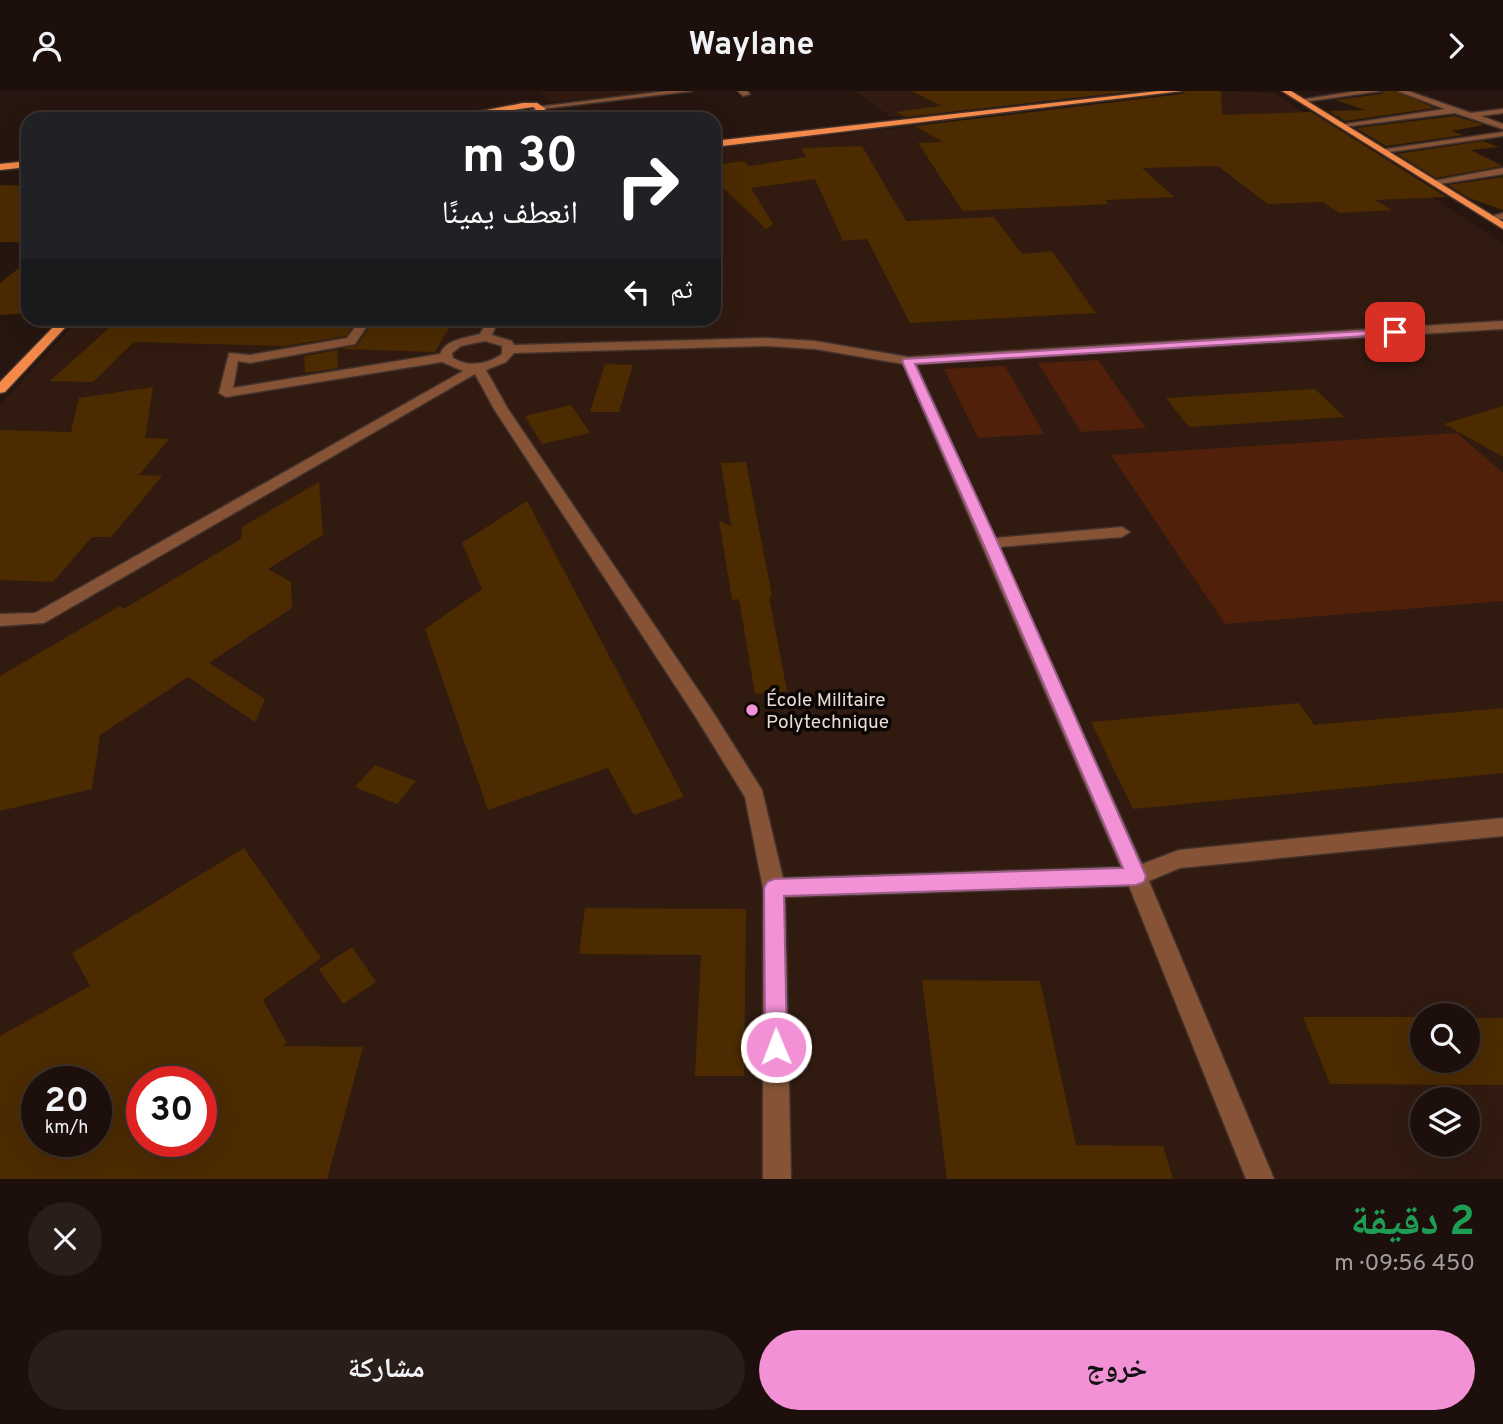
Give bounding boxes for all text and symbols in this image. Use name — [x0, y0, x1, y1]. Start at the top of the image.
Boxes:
text: Waylane — [689, 26, 814, 66]
icon: person — [28, 27, 66, 65]
icon: forward — [1437, 27, 1475, 65]
text: 30 m — [462, 128, 578, 190]
icon: right — [602, 140, 693, 231]
text: انعطف يمينًا — [441, 195, 578, 235]
icon: left — [618, 273, 656, 311]
text: ثم — [670, 275, 693, 308]
pin — [1365, 302, 1425, 362]
icon: arrive — [1376, 313, 1414, 351]
place label: École Militaire Polytechnique — [766, 688, 889, 735]
marker: École Militaire Polytechnique — [744, 702, 760, 718]
map controls — [1410, 1003, 1480, 1157]
button: search — [1410, 1003, 1480, 1073]
position arrow — [739, 1010, 813, 1084]
speed limit sign: 30 — [126, 1066, 217, 1157]
text: 20 — [44, 1080, 89, 1124]
button: layers — [1410, 1087, 1480, 1157]
text: km/h — [45, 1117, 88, 1140]
text: 2 دقيقة — [1351, 1197, 1475, 1250]
button: close — [28, 1202, 102, 1276]
text: 450 m · 09:56 — [1334, 1250, 1475, 1279]
button: مشاركة — [28, 1330, 745, 1410]
button: خروج — [759, 1330, 1475, 1410]

